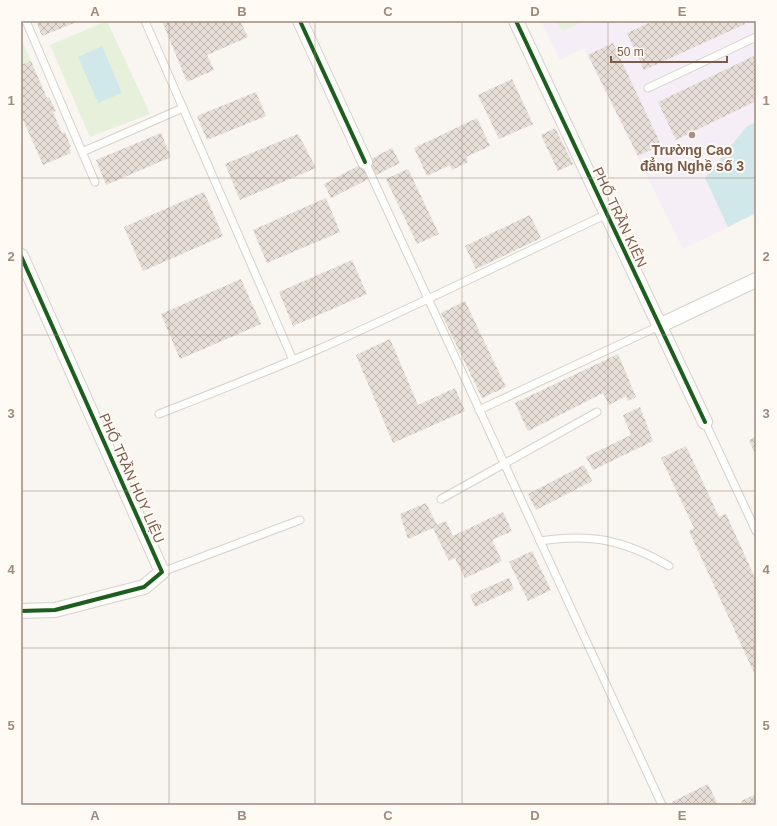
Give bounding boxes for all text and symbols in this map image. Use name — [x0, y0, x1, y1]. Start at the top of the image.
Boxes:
text: A — [90, 4, 100, 19]
text: B — [237, 4, 247, 19]
text: C — [383, 4, 393, 19]
text: D — [530, 4, 540, 19]
text: E — [678, 4, 687, 19]
scale bar — [611, 38, 727, 64]
text: 50 m — [617, 45, 644, 59]
text: 1 — [7, 93, 15, 108]
text: 1 — [762, 93, 770, 108]
marker: Trường Cao đẳng Nghề số 3 — [687, 130, 697, 140]
place label: Trường Cao đẳng Nghề số 3 — [640, 142, 744, 174]
street label: PHỐ TRẦN KIÊN — [590, 164, 651, 270]
text: 2 — [7, 249, 15, 264]
text: 2 — [762, 249, 770, 264]
text: 3 — [7, 406, 15, 421]
text: 3 — [762, 406, 770, 421]
street label: PHỐ TRẦN HUY LIỆU — [96, 410, 169, 545]
text: 4 — [7, 562, 15, 577]
text: 4 — [762, 562, 770, 577]
text: 5 — [7, 718, 15, 733]
text: 5 — [762, 718, 770, 733]
text: A — [90, 808, 100, 823]
text: B — [237, 808, 247, 823]
text: C — [383, 808, 393, 823]
text: D — [530, 808, 540, 823]
text: E — [678, 808, 687, 823]

